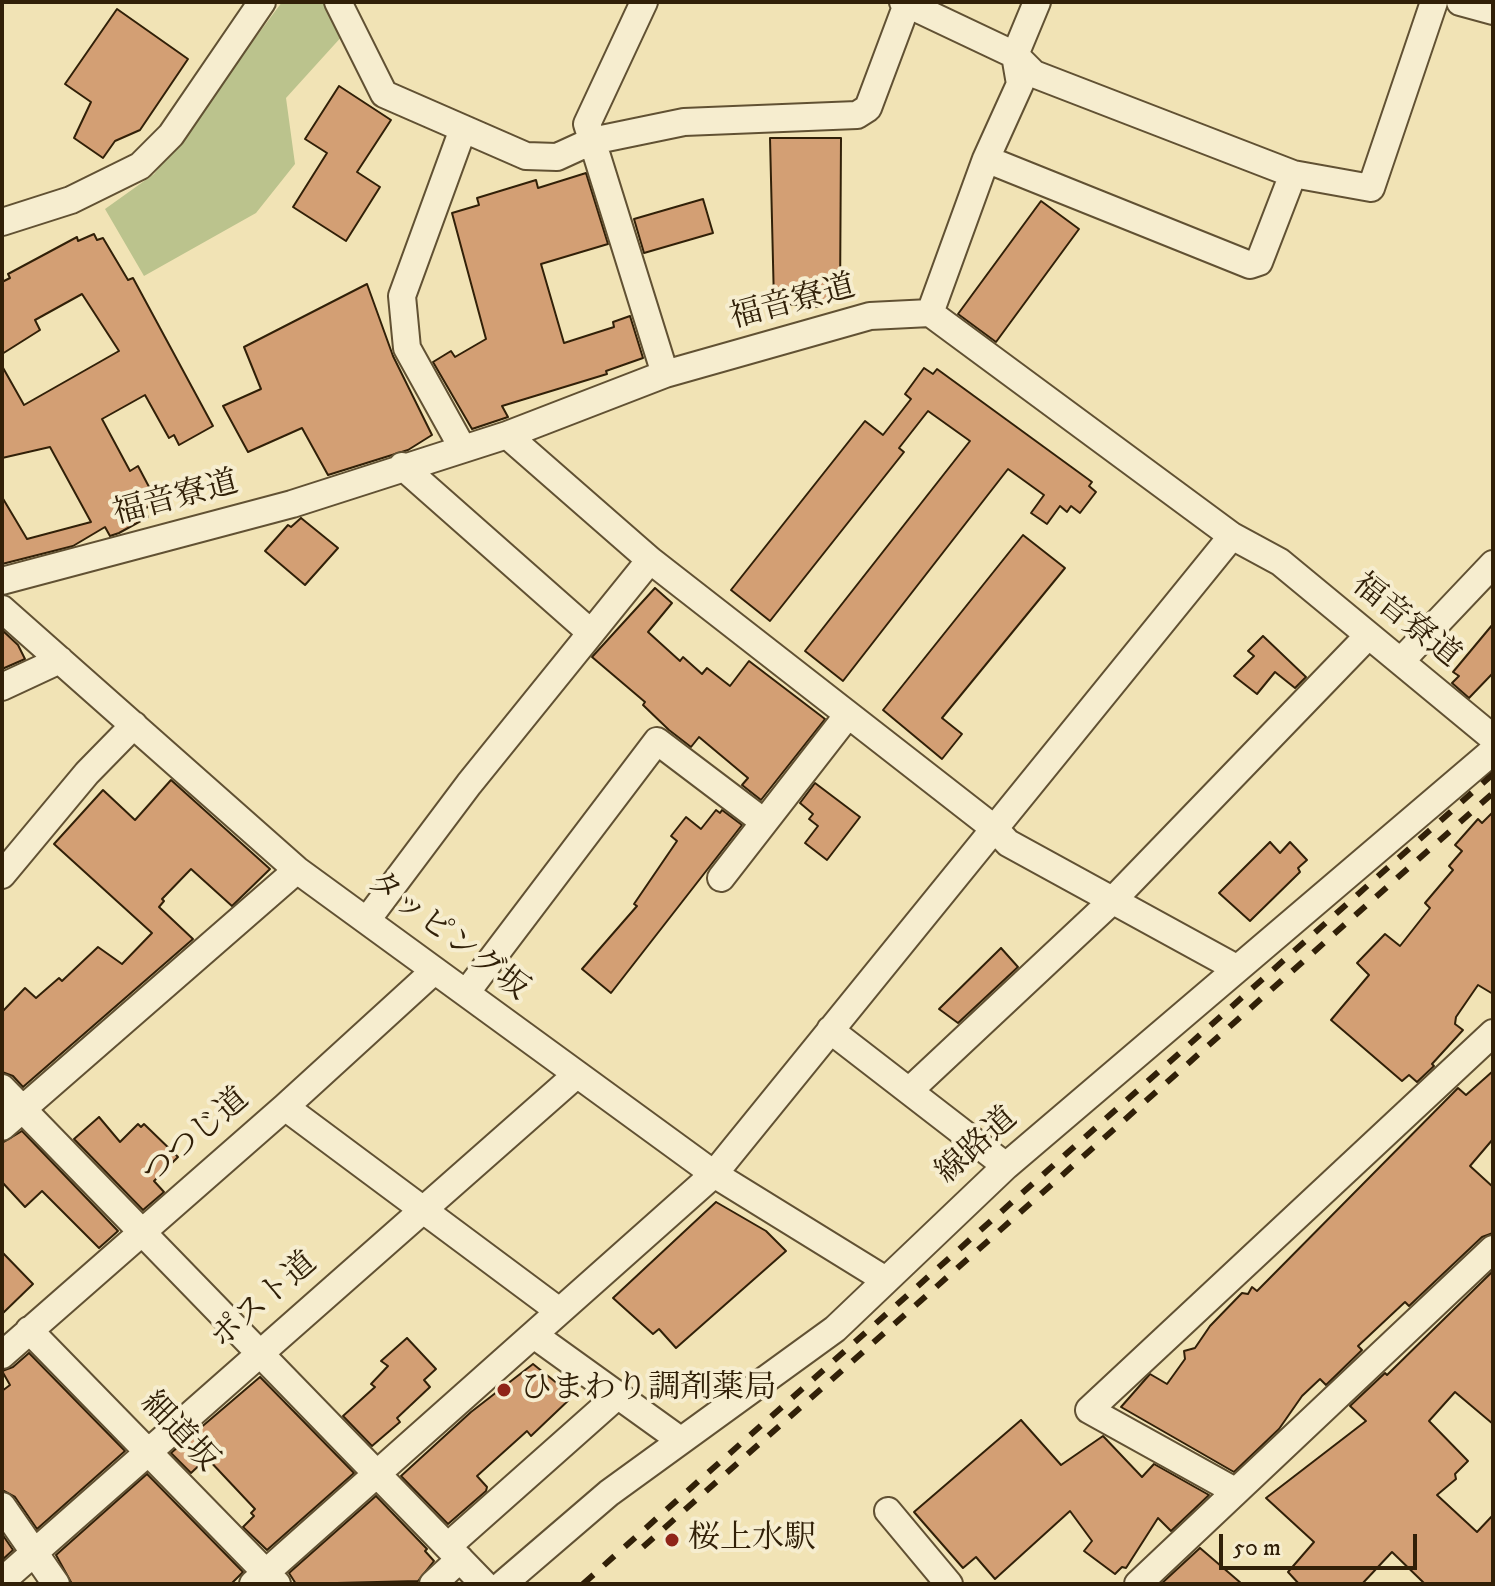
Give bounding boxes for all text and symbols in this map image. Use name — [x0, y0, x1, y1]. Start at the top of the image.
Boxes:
street label: 福音寮道 — [726, 269, 860, 339]
street label: 福音寮道 — [109, 465, 243, 535]
street label: 福音寮道 — [1343, 567, 1467, 677]
street label: タッピング坂 — [359, 864, 535, 1010]
street label: つつじ道 — [136, 1082, 258, 1194]
street label: 線路道 — [929, 1101, 1027, 1193]
street label: ポスト道 — [204, 1246, 326, 1358]
place label: ひまわり調剤薬局 — [520, 1371, 776, 1409]
marker: ひまわり調剤薬局 — [495, 1381, 513, 1399]
street label: 細道坂 — [131, 1385, 225, 1481]
scale bar — [1223, 1518, 1421, 1568]
place label: 桜上水駅 — [688, 1521, 816, 1559]
marker: 桜上水駅 — [663, 1531, 681, 1549]
text: 50 m — [1233, 1533, 1281, 1563]

